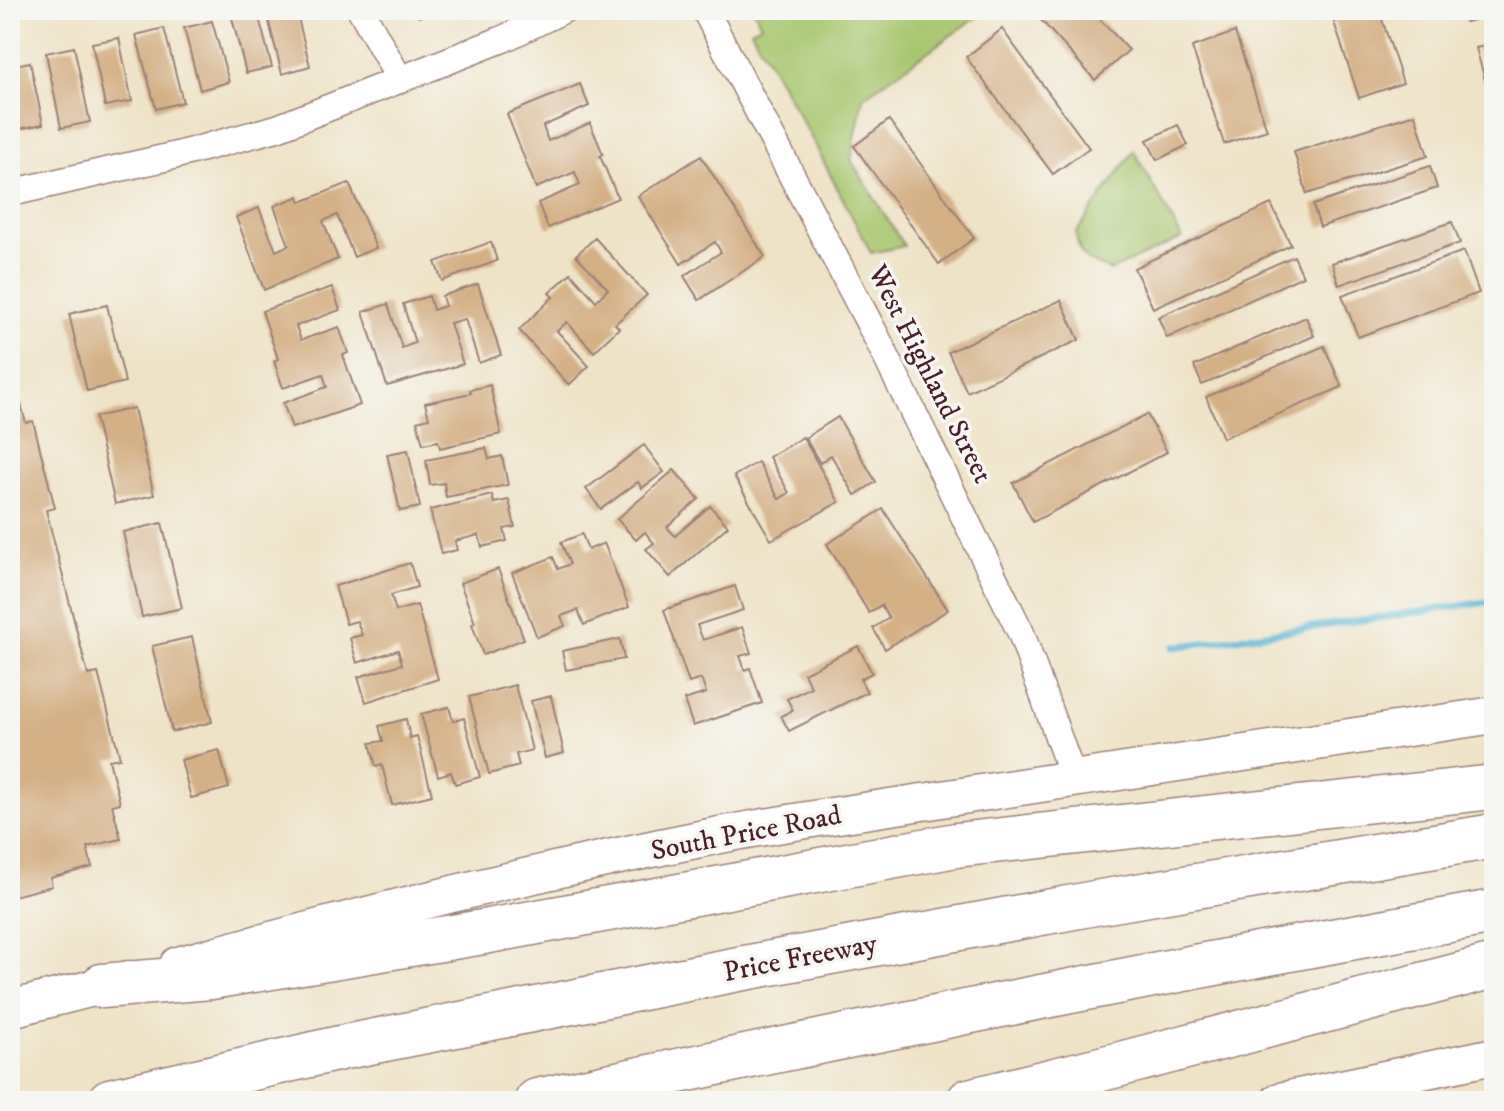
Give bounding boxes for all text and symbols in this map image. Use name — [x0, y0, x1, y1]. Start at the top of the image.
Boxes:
street label: West Highland Street — [859, 258, 1000, 489]
street label: South Price Road — [648, 797, 844, 869]
street label: Price Freeway — [720, 926, 881, 990]

